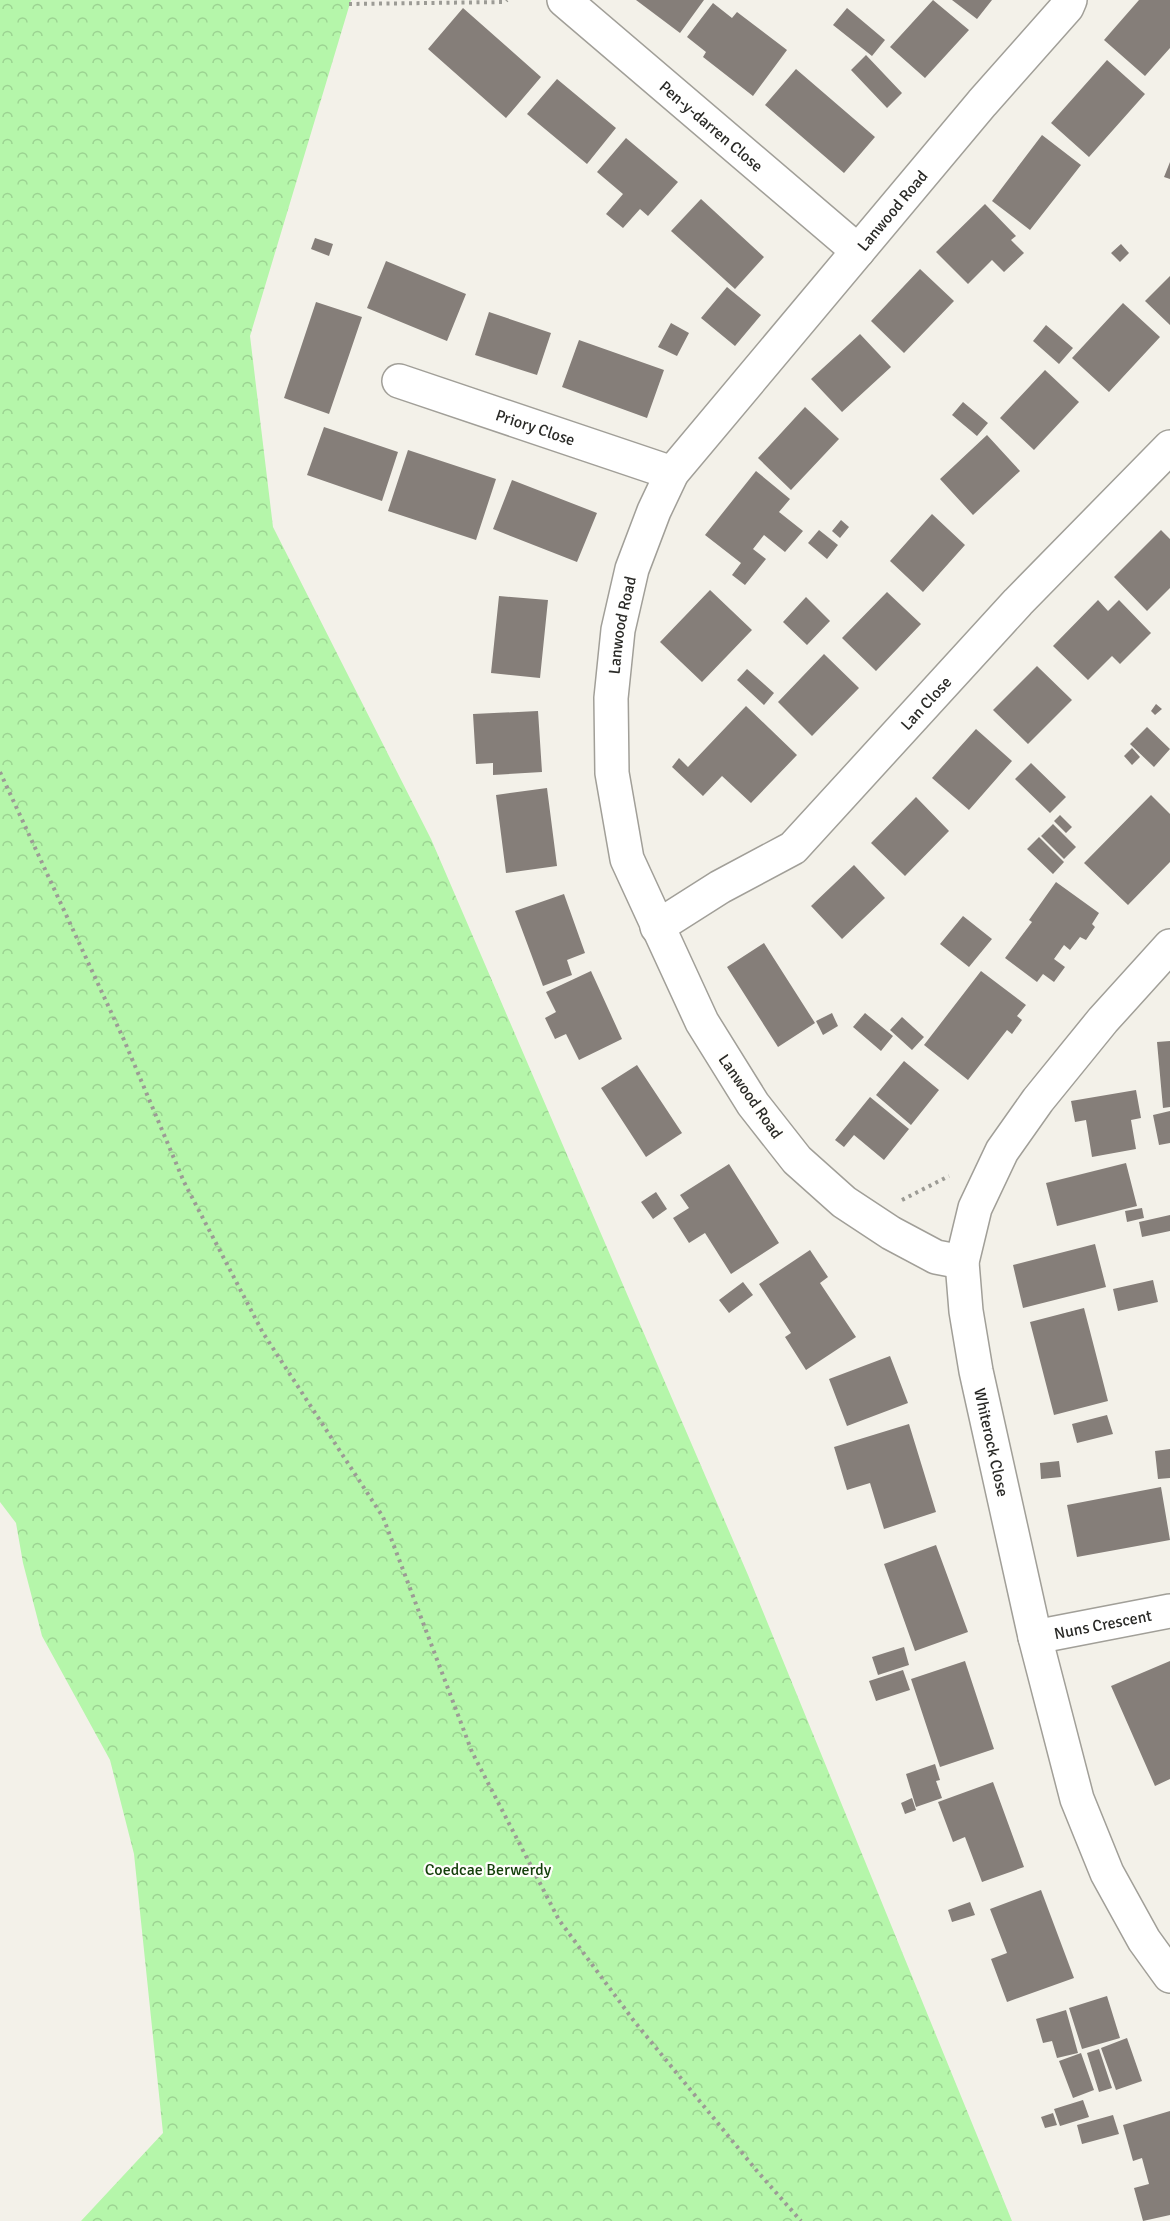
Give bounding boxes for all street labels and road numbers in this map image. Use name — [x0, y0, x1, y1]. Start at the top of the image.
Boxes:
street label: Pen-y-darren Close — [655, 77, 767, 177]
street label: Lanwood Road — [853, 167, 932, 255]
street label: Priory Close — [493, 405, 577, 451]
street label: Lanwood Road — [605, 574, 641, 675]
street label: Lan Close — [897, 672, 956, 735]
street label: Lanwood Road — [714, 1050, 787, 1143]
street label: Whiterock Close — [969, 1386, 1013, 1499]
street label: Nuns Crescent — [1052, 1606, 1154, 1644]

